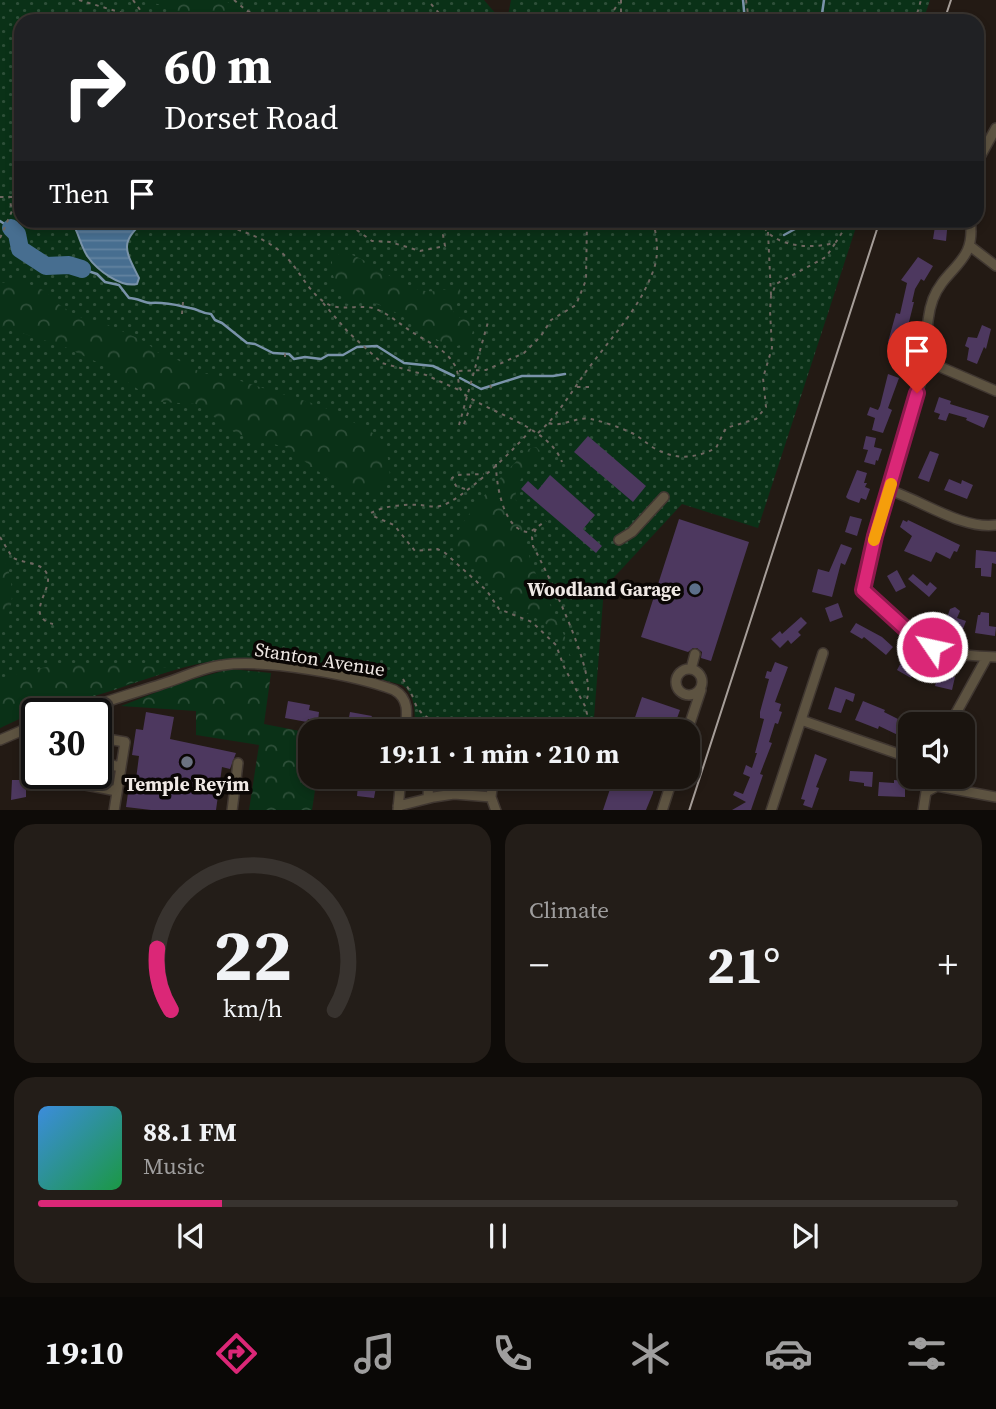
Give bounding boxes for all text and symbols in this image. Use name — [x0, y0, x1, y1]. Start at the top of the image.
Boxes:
text: 60 m — [164, 32, 272, 99]
icon: right — [49, 42, 140, 133]
text: Dorset Road — [164, 96, 338, 140]
icon: arrive — [123, 175, 161, 213]
text: Then — [49, 176, 109, 212]
pin — [887, 321, 947, 393]
icon: arrive — [898, 332, 936, 370]
place label: Woodland Garage — [527, 576, 681, 602]
marker: Woodland Garage — [687, 581, 703, 597]
position arrow — [895, 610, 969, 684]
street label: Stanton Avenue — [253, 636, 387, 682]
speed limit sign: 30 — [21, 698, 112, 789]
map controls — [898, 712, 975, 789]
button: sound — [898, 712, 975, 789]
text: 19:11 · 1 min · 210 m — [379, 736, 619, 772]
marker: Temple Reyim — [179, 754, 195, 770]
place label: Temple Reyim — [125, 771, 249, 797]
text: Climate — [529, 894, 609, 926]
text: 22 — [213, 905, 292, 1004]
text: 21° — [707, 929, 780, 1000]
text: − — [529, 939, 549, 991]
text: + — [938, 939, 958, 991]
text: km/h — [223, 990, 282, 1024]
text: 88.1 FM — [143, 1114, 237, 1150]
text: Music — [143, 1150, 205, 1182]
icon: previous — [172, 1217, 210, 1255]
icon: pause — [479, 1217, 517, 1255]
icon: next — [786, 1217, 824, 1255]
icon: directions — [212, 1329, 261, 1378]
icon: music — [350, 1329, 399, 1378]
icon: phone — [488, 1329, 537, 1378]
icon: climate — [626, 1329, 675, 1378]
icon: car — [764, 1329, 813, 1378]
icon: filters — [902, 1329, 951, 1378]
text: 19:10 — [45, 1331, 123, 1375]

